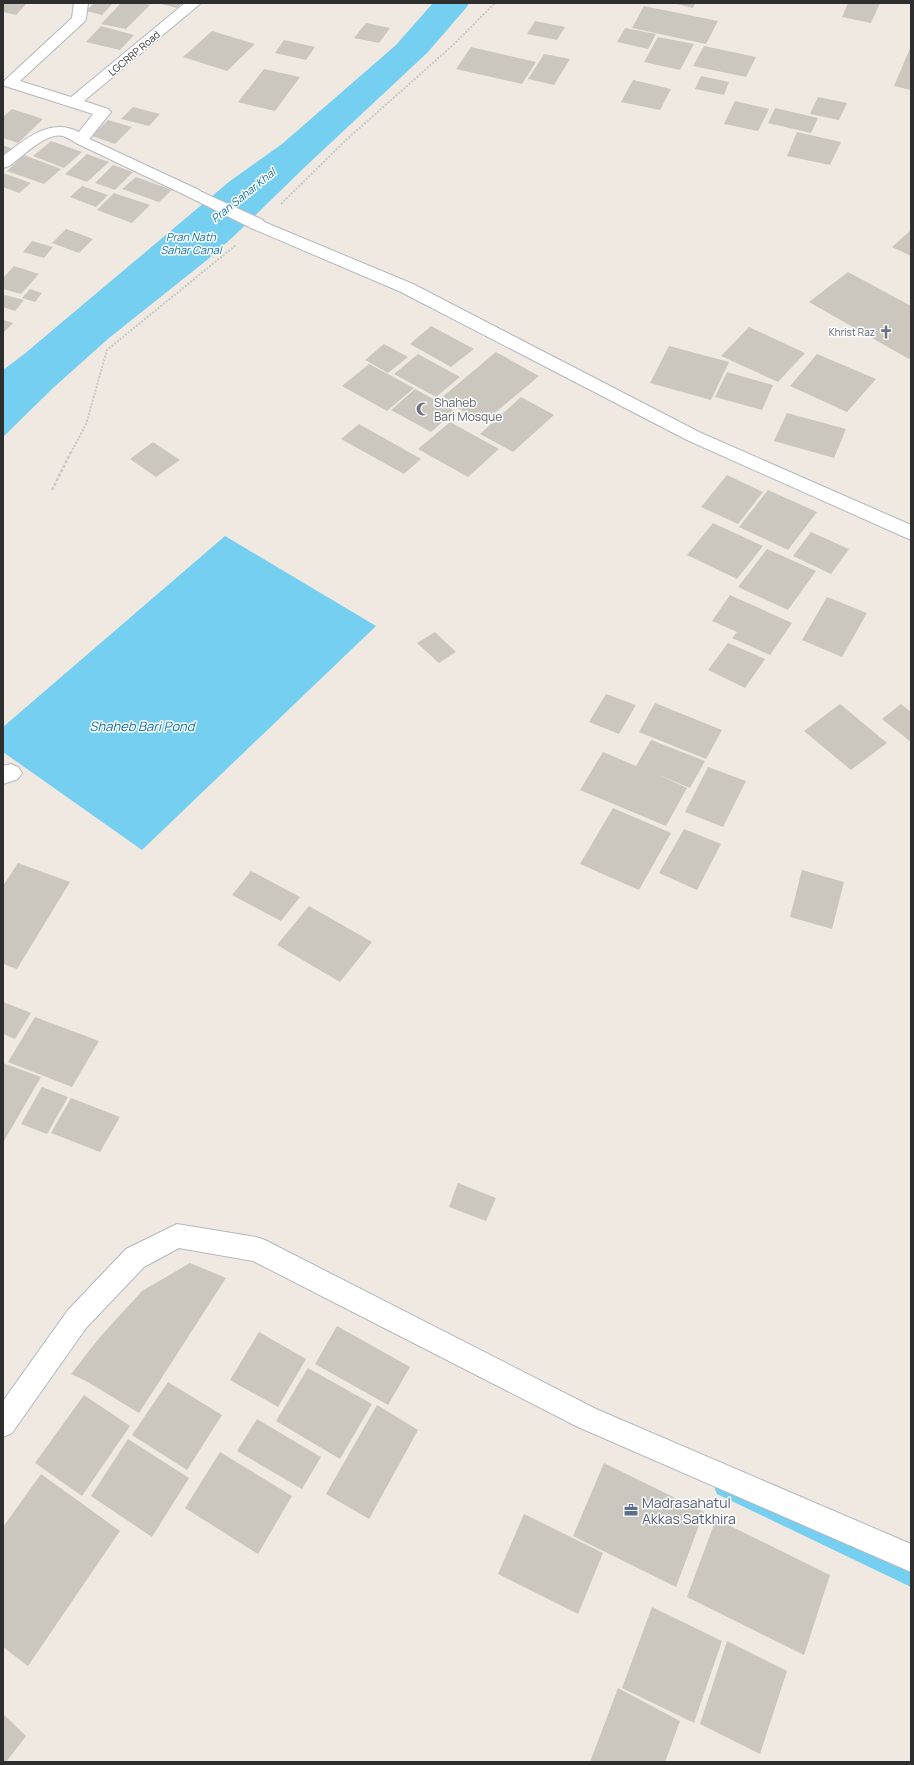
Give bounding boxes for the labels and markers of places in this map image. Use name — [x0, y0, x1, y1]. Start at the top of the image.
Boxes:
church icon: Khrist Raz — [878, 324, 894, 340]
place label: Khrist Raz — [829, 325, 875, 339]
place label: Shaheb Bari Mosque — [434, 394, 502, 425]
mosque icon: Shaheb Bari Mosque — [415, 401, 431, 417]
place label: Madrasahatul Akkas Satkhira — [642, 1493, 736, 1528]
office icon: Madrasahatul Akkas Satkhira — [623, 1502, 639, 1518]

